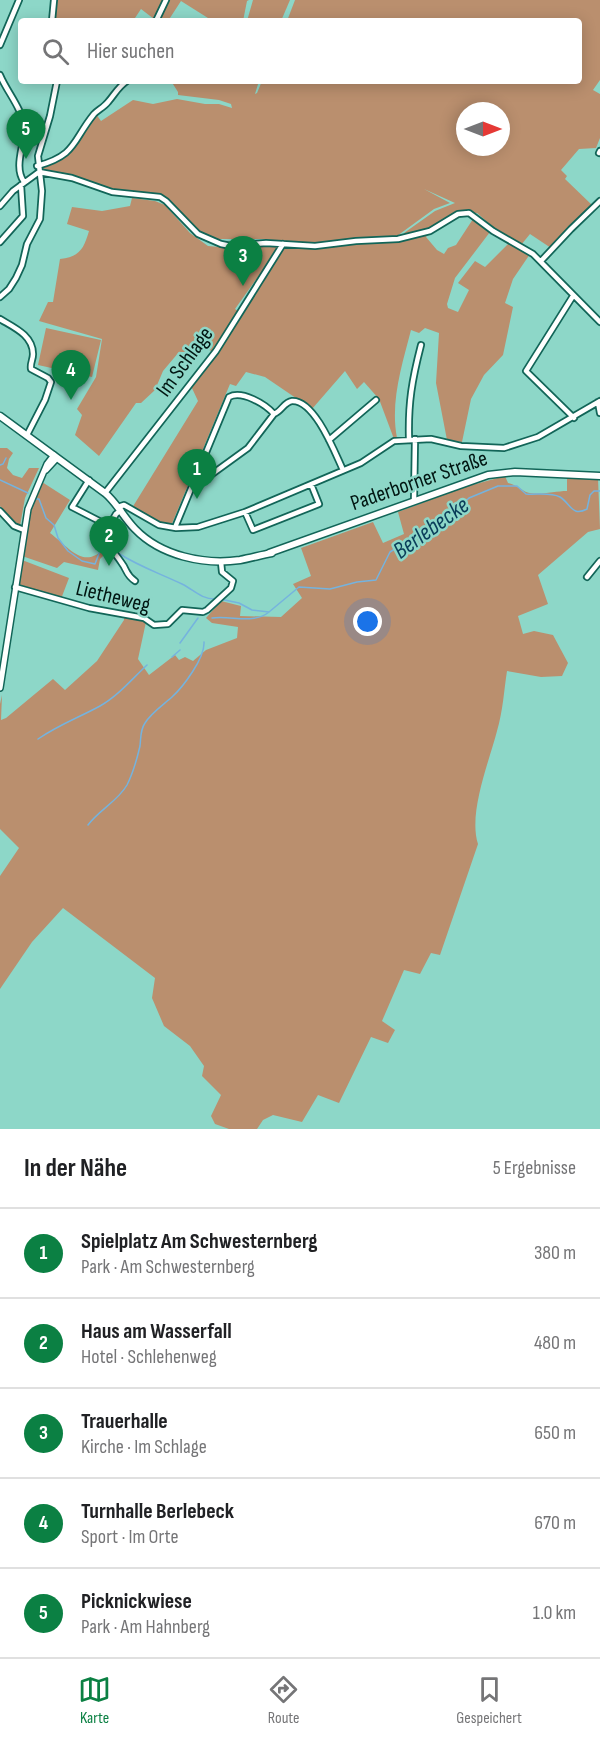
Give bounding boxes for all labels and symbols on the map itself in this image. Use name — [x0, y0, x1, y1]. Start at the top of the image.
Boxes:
north arrow — [456, 102, 510, 156]
pin: 5 — [6, 110, 46, 159]
pin: 3 — [224, 236, 262, 286]
street label: Im Schlage — [151, 322, 219, 402]
pin: 4 — [52, 350, 90, 400]
street label: Paderborner Straße — [347, 445, 491, 517]
pin: 1 — [178, 450, 216, 499]
water label: Berlebecke — [387, 491, 475, 565]
pin: 2 — [90, 516, 128, 566]
street label: Lietheweg — [73, 575, 153, 619]
your location — [353, 607, 382, 636]

